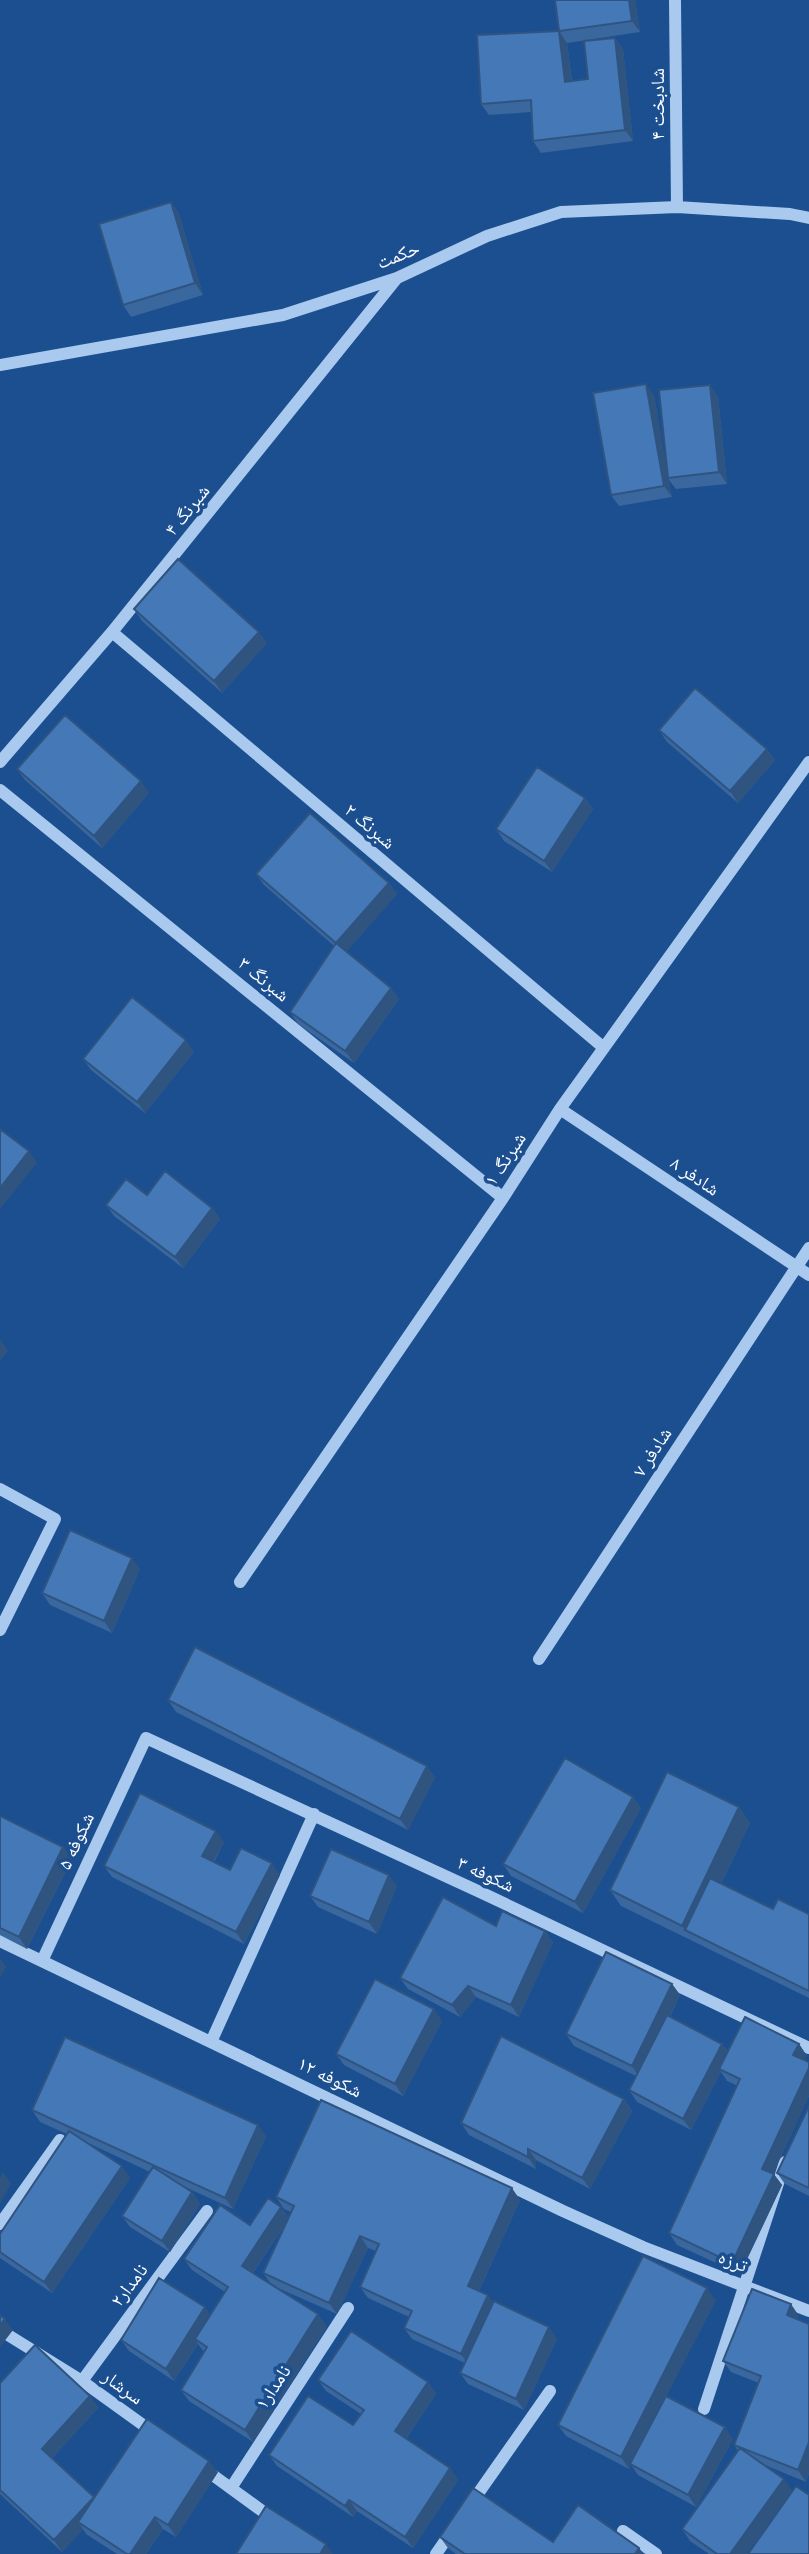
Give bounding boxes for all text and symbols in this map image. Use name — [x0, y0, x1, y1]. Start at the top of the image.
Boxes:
street label: شادبخت ۴ — [645, 68, 670, 140]
street label: حکمت — [373, 235, 423, 275]
street label: شبرنگ ۴ — [159, 479, 215, 541]
street label: شبرنگ ۲ — [339, 797, 401, 855]
street label: شبرنگ ۳ — [233, 951, 295, 1007]
street label: شبرنگ ۱ — [478, 1127, 532, 1191]
street label: شادفر ۸ — [666, 1150, 724, 1202]
street label: شادفر ۷ — [627, 1422, 677, 1482]
street label: شکوفه ۵ — [52, 1808, 100, 1874]
street label: شکوفه ۳ — [453, 1850, 519, 1898]
street label: شکوفه ۱۲ — [294, 2051, 366, 2103]
street label: ترزه — [715, 2244, 752, 2278]
street label: نامدار۲ — [105, 2258, 153, 2312]
street label: نامدار۱ — [249, 2360, 297, 2414]
street label: سرشار — [97, 2363, 148, 2410]

